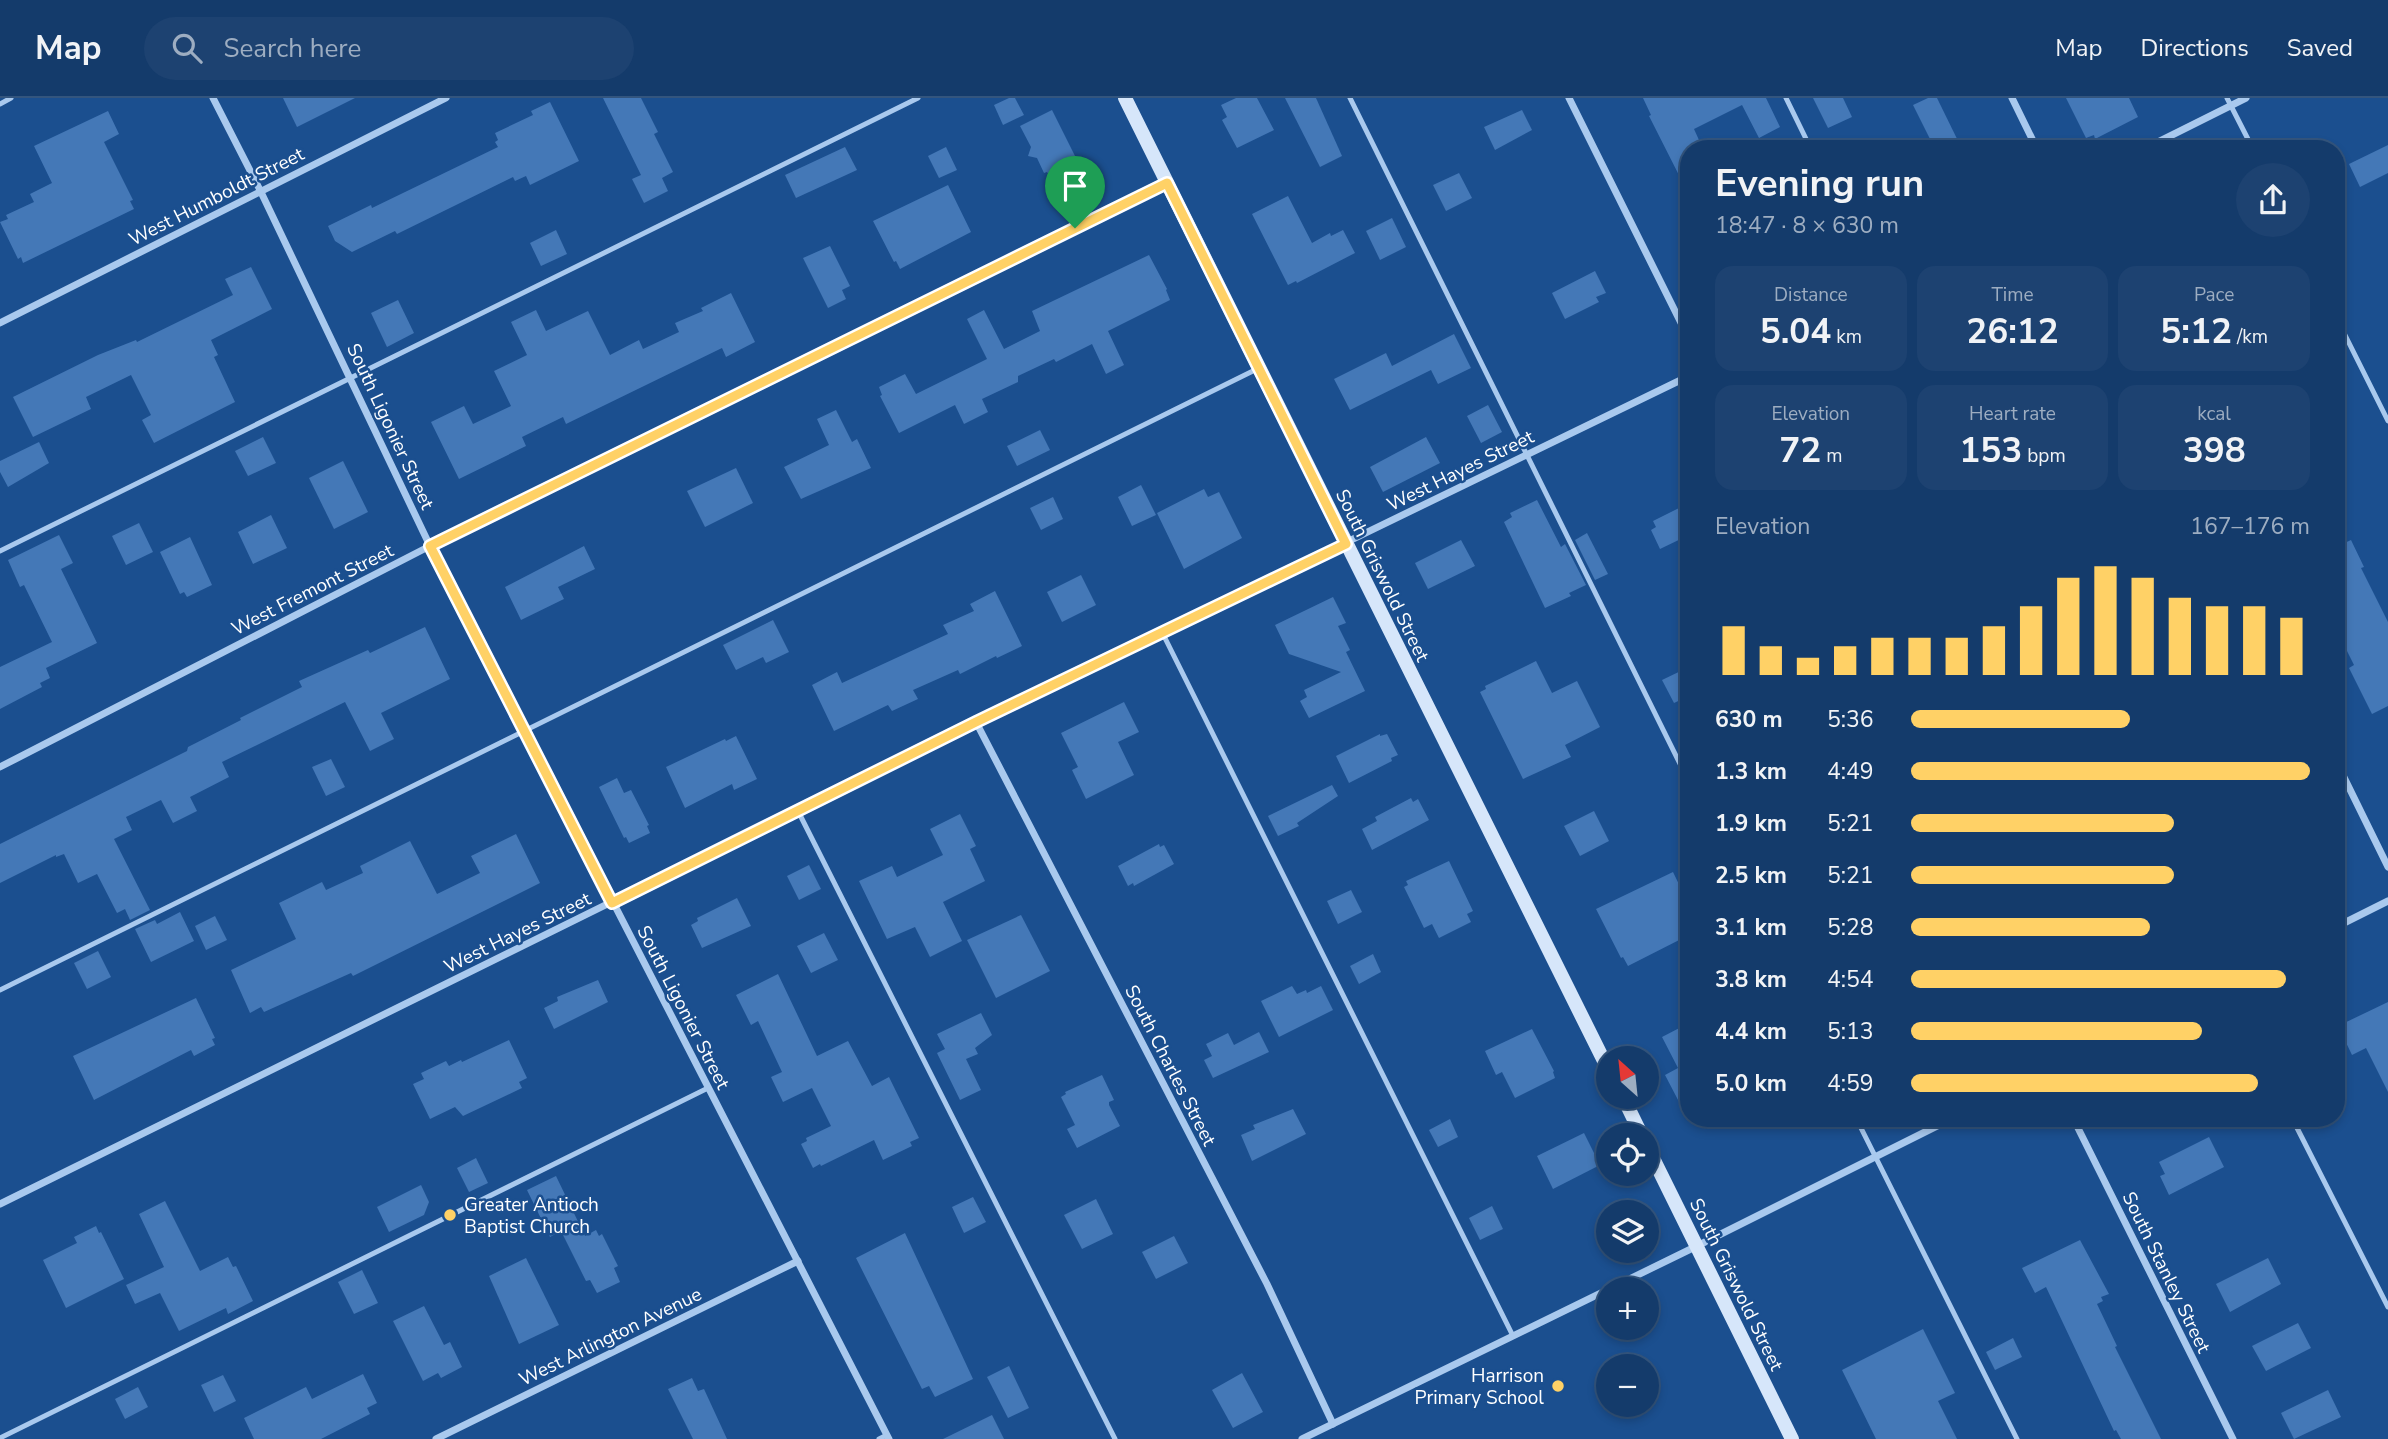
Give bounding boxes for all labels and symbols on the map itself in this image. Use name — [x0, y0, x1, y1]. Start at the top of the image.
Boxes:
street label: West Humboldt Street — [124, 141, 309, 252]
pin — [1045, 156, 1105, 228]
street label: South Ligonier Street — [340, 339, 440, 514]
street label: West Hayes Street — [1383, 424, 1539, 518]
street label: South Griswold Street — [1329, 485, 1435, 666]
street label: West Fremont Street — [227, 538, 398, 642]
street label: West Hayes Street — [440, 886, 596, 980]
street label: South Ligonier Street — [631, 921, 736, 1094]
street label: South Charles Street — [1118, 981, 1222, 1151]
north arrow — [1596, 1046, 1659, 1110]
street label: South Stanley Street — [2116, 1187, 2217, 1358]
place label: Greater Antioch Baptist Church — [464, 1192, 599, 1240]
street label: South Griswold Street — [1683, 1194, 1789, 1375]
marker: Greater Antioch Baptist Church — [442, 1207, 458, 1223]
street label: West Arlington Avenue — [515, 1281, 706, 1393]
place label: Harrison Primary School — [1415, 1363, 1544, 1411]
marker: Harrison Primary School — [1550, 1378, 1566, 1394]

